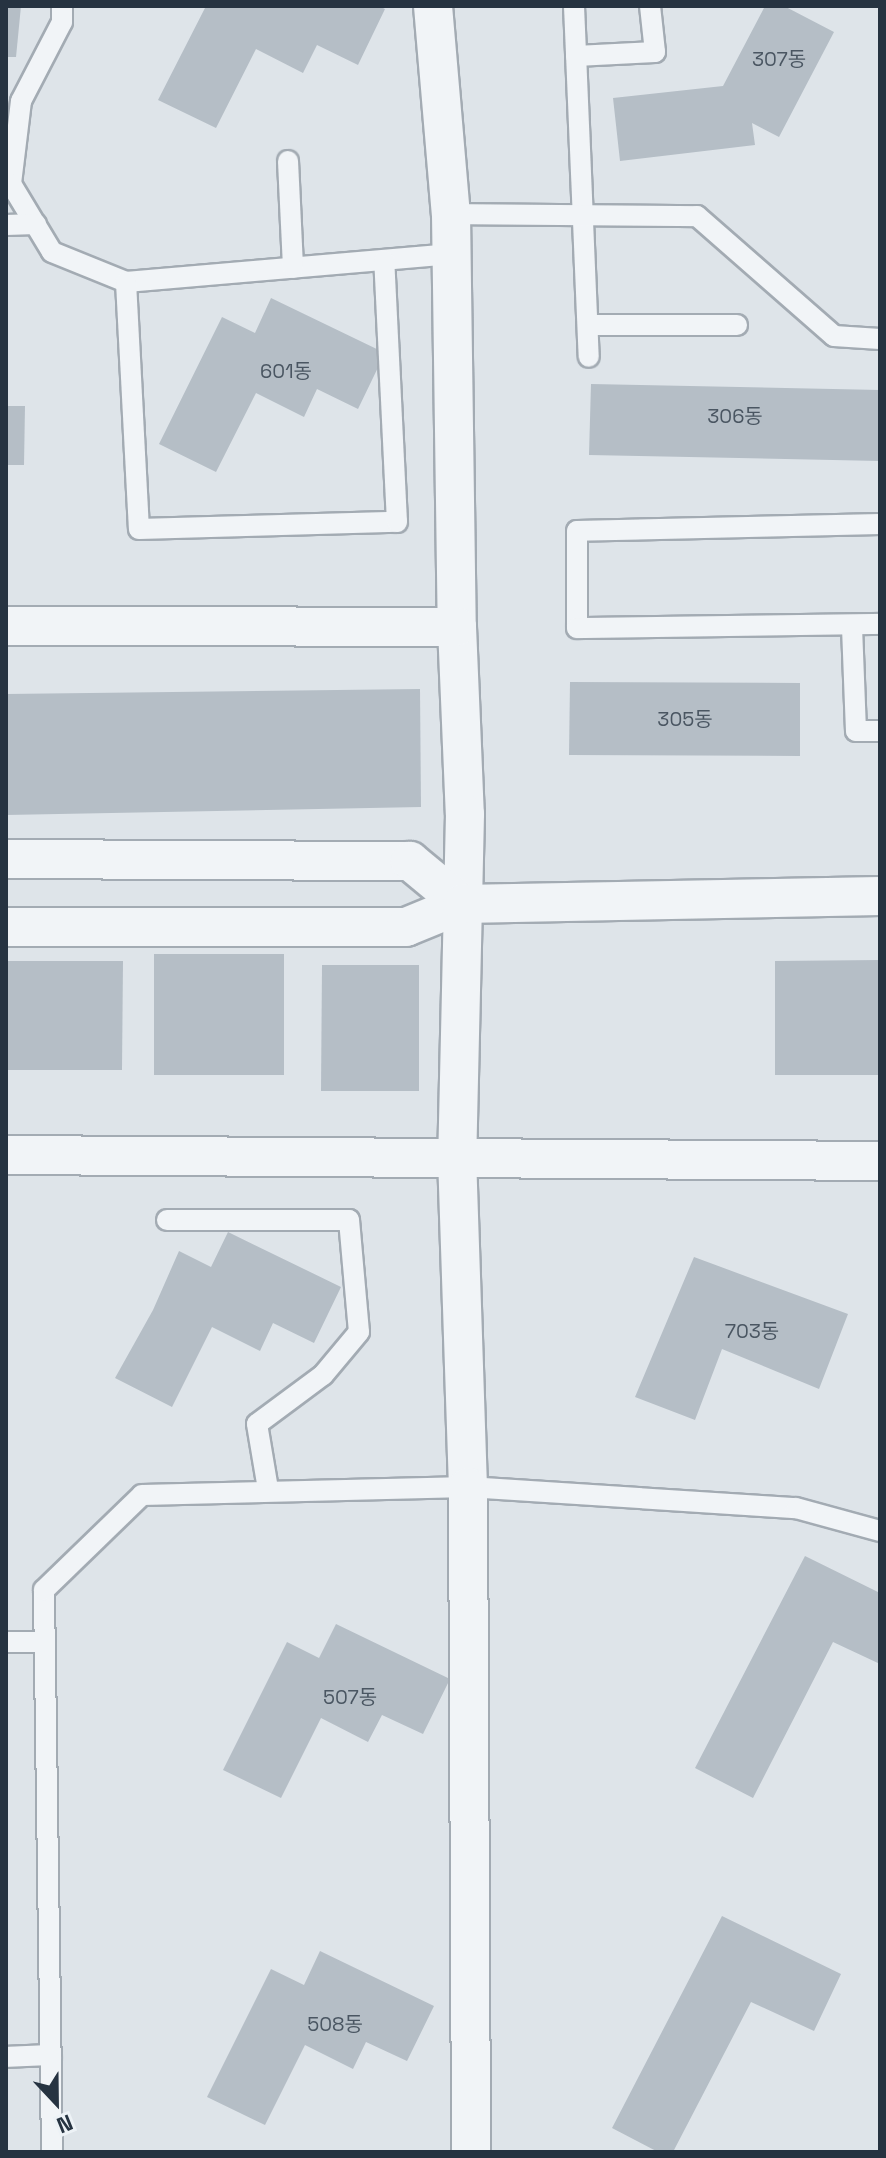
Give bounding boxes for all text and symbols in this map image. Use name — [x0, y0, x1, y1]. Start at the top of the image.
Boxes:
house number: 307동 — [752, 47, 806, 71]
house number: 601동 — [260, 359, 312, 383]
house number: 306동 — [707, 404, 763, 428]
house number: 305동 — [657, 707, 713, 731]
house number: 703동 — [725, 1319, 779, 1343]
house number: 507동 — [323, 1685, 377, 1709]
house number: 508동 — [307, 2012, 363, 2036]
north arrow — [16, 2062, 96, 2142]
text: N — [53, 2109, 77, 2140]

